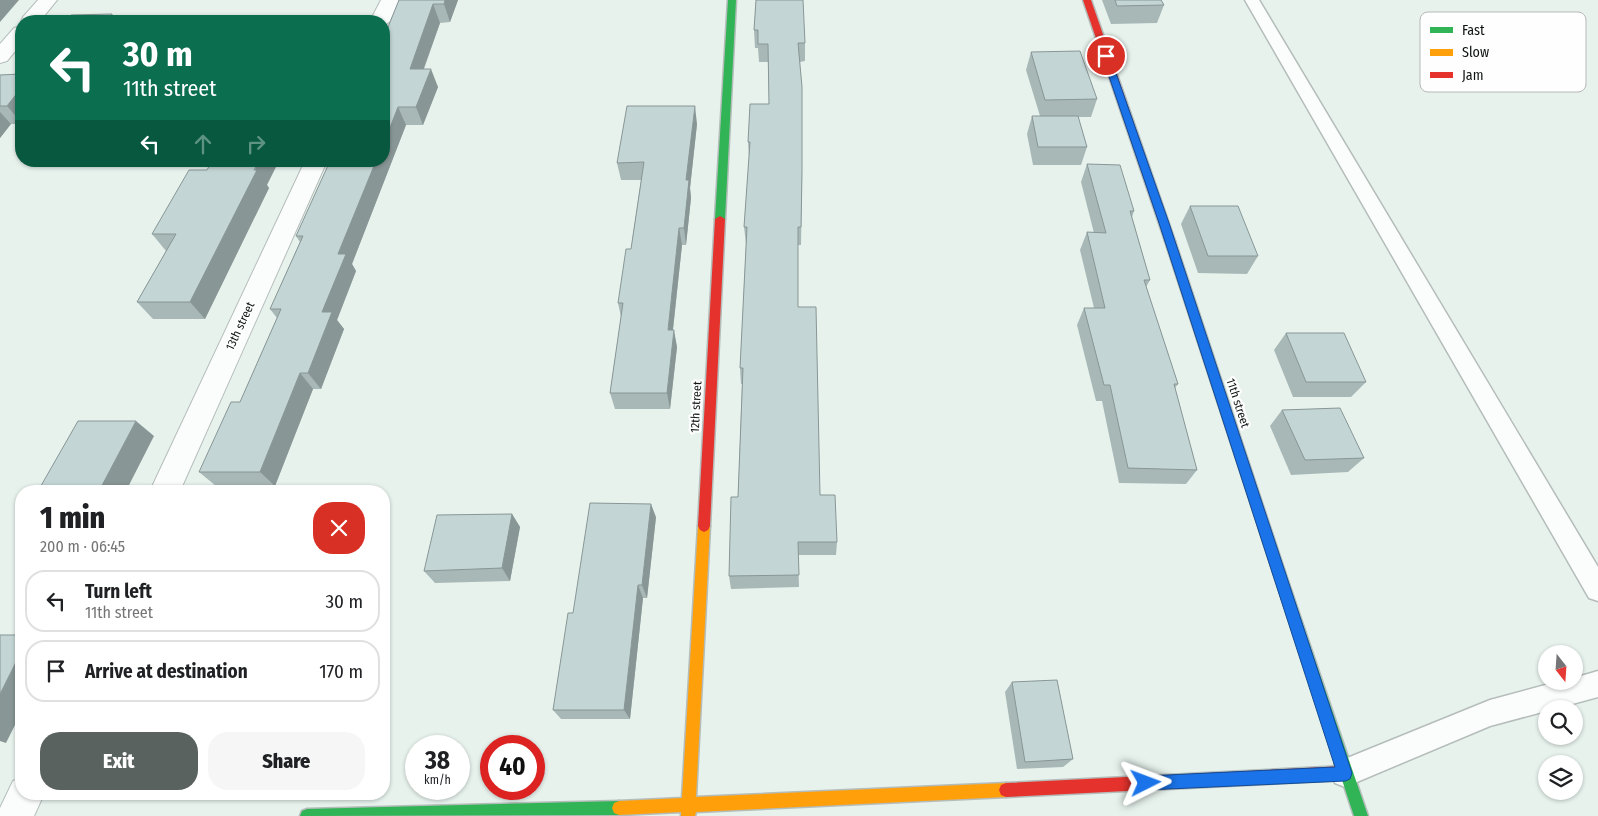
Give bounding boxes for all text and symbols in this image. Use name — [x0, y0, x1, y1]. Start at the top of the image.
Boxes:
legend — [1420, 12, 1586, 92]
text: Fast — [1462, 22, 1485, 39]
text: 30 m — [123, 33, 193, 75]
icon: left — [40, 35, 105, 100]
pin — [1085, 35, 1127, 77]
icon: arrive — [1092, 42, 1120, 70]
text: Slow — [1462, 44, 1489, 61]
text: Jam — [1462, 67, 1483, 84]
text: 11th street — [123, 75, 216, 102]
icon: left — [136, 130, 164, 158]
icon: ahead — [189, 130, 217, 158]
icon: right — [242, 130, 270, 158]
street label: 13th street — [223, 299, 257, 352]
street label: 11th street — [1223, 377, 1253, 429]
street label: 12th street — [688, 381, 704, 433]
text: 1 min — [40, 500, 105, 536]
button: close — [313, 502, 365, 554]
text: 200 m · 06:45 — [40, 537, 125, 556]
text: Turn left — [85, 580, 152, 603]
icon: left — [42, 587, 70, 615]
text: 30 m — [325, 590, 363, 613]
text: 11th street — [85, 603, 153, 622]
north arrow — [1538, 645, 1582, 690]
map controls — [1538, 645, 1583, 800]
icon: arrive — [42, 657, 70, 685]
text: Arrive at destination — [85, 660, 248, 683]
text: 170 m — [319, 660, 363, 683]
button: search — [1538, 700, 1583, 745]
button: Exit — [40, 732, 198, 790]
button: Share — [208, 732, 365, 790]
speed limit sign: 40 — [480, 735, 545, 800]
text: 38 — [425, 746, 450, 776]
button: layers — [1538, 755, 1583, 800]
position arrow — [1119, 756, 1171, 808]
text: km/h — [424, 773, 451, 787]

